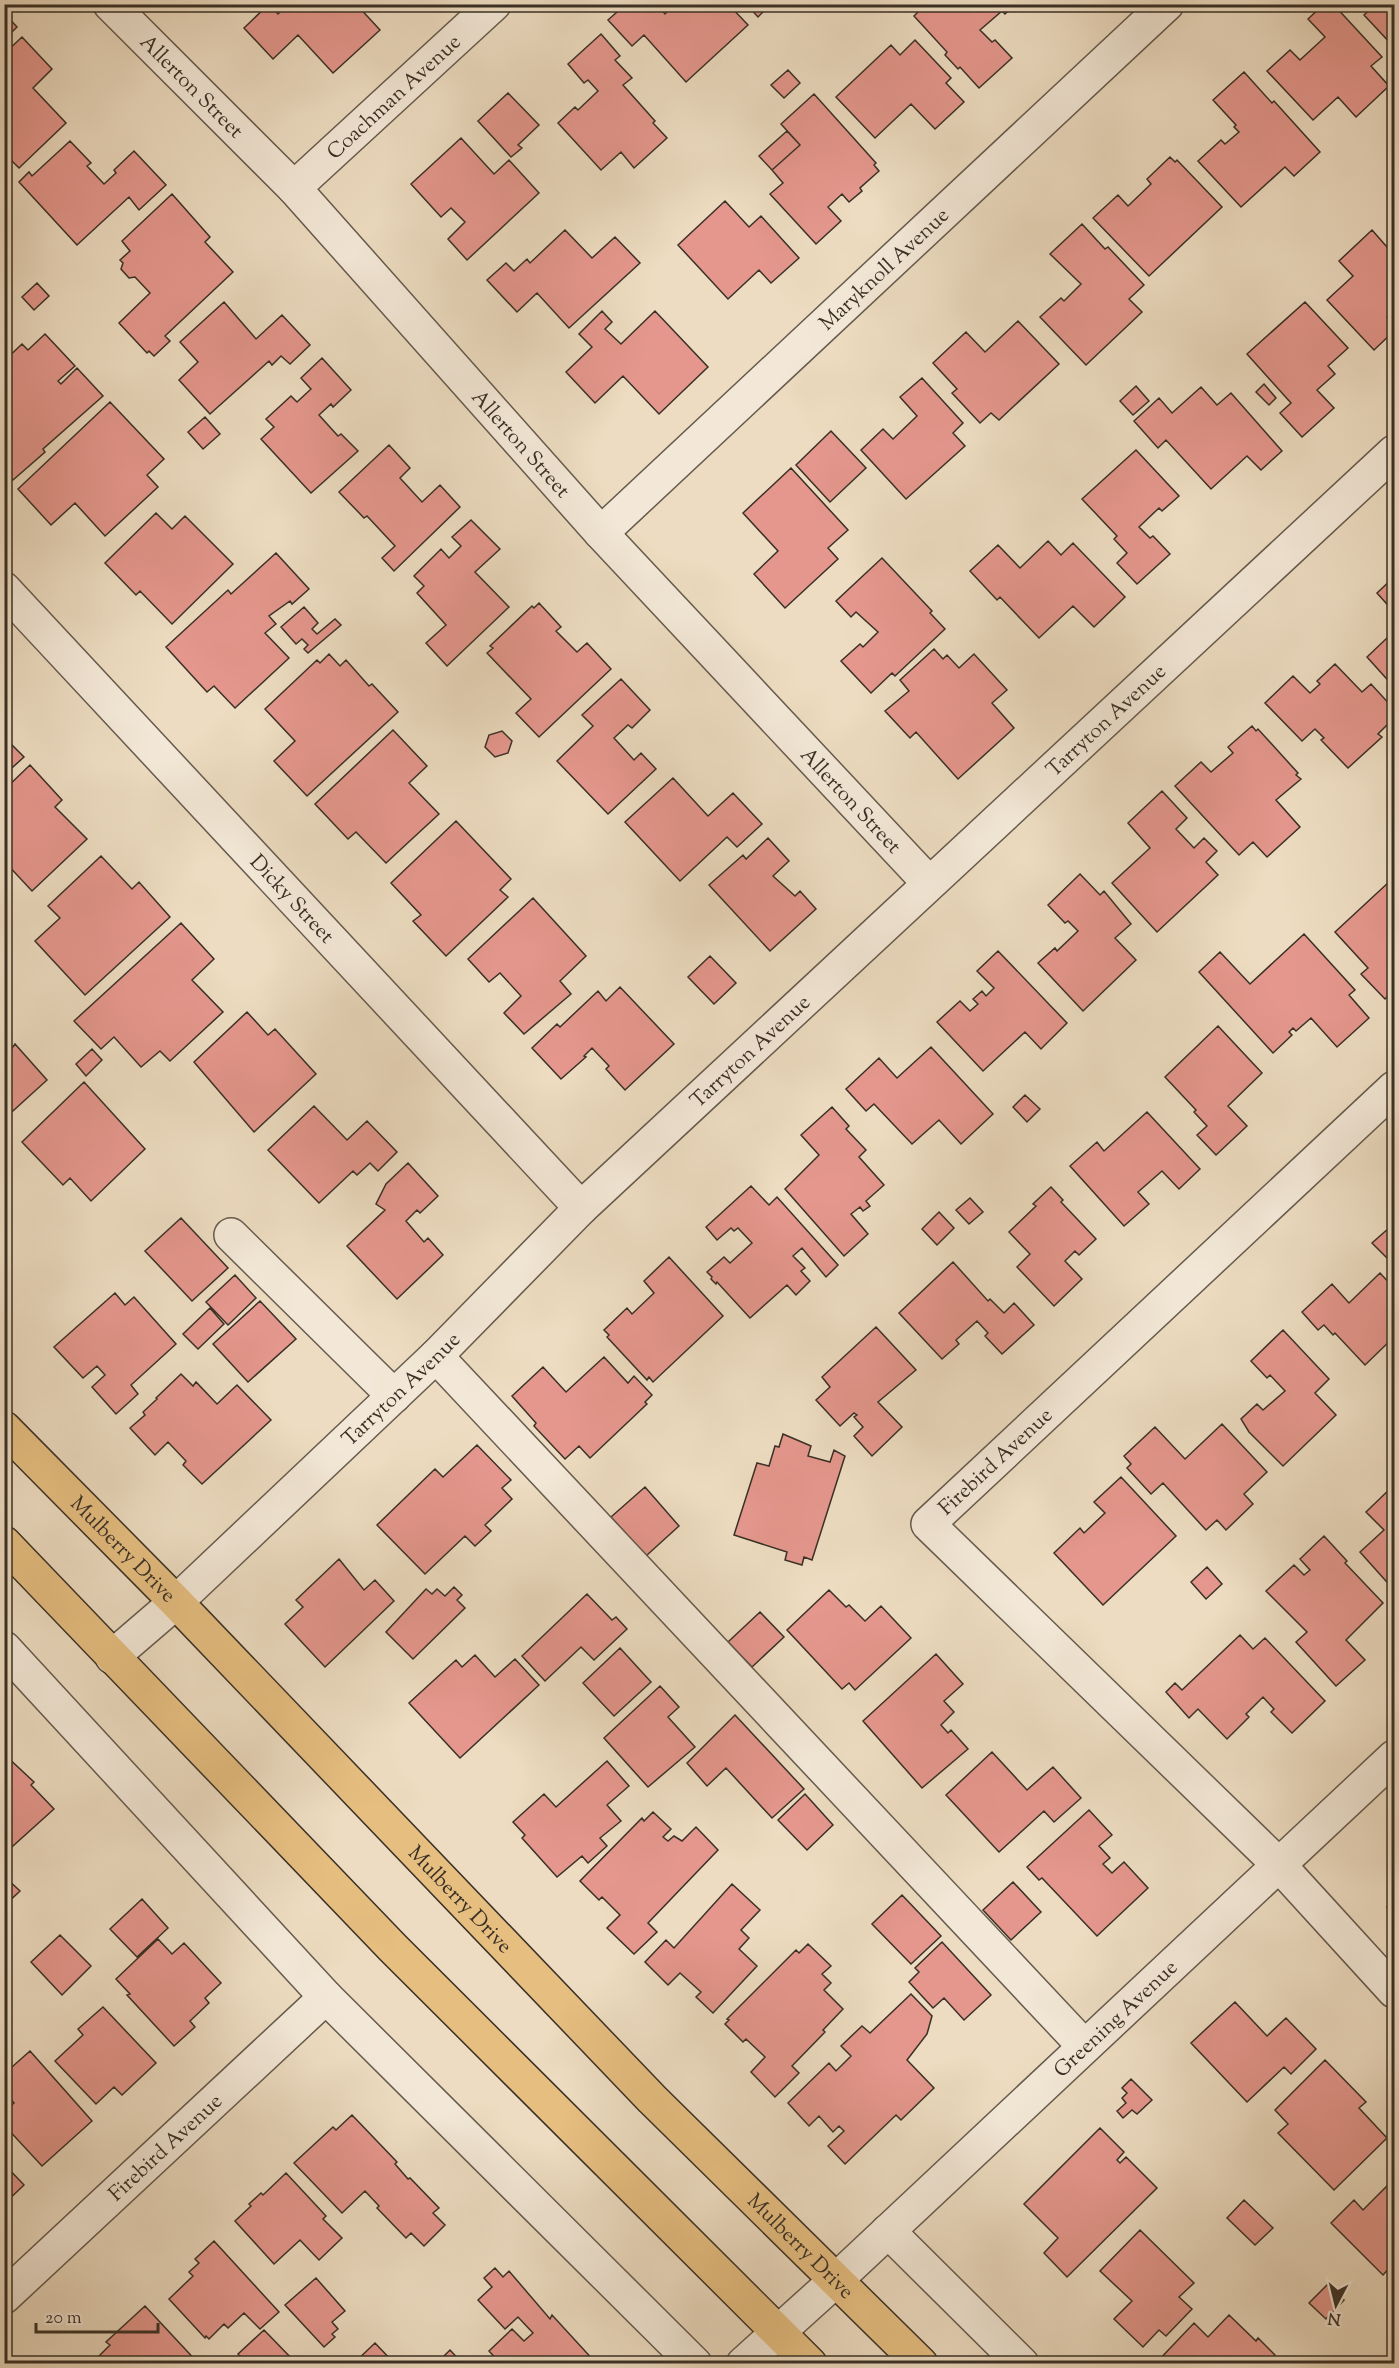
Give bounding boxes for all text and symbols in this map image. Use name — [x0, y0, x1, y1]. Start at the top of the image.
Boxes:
street label: Coachman Avenue — [321, 28, 469, 168]
street label: Allerton Street — [132, 29, 249, 146]
street label: Maryknoll Avenue — [813, 202, 957, 339]
street label: Allerton Street — [463, 384, 576, 505]
street label: Tarryton Avenue — [1040, 658, 1174, 785]
street label: Allerton Street — [792, 741, 907, 861]
street label: Dicky Street — [242, 849, 340, 951]
street label: Tarryton Avenue — [684, 989, 818, 1116]
street label: Tarryton Avenue — [336, 1326, 468, 1455]
street label: Firebird Avenue — [933, 1402, 1060, 1523]
street label: Mulberry Drive — [62, 1490, 182, 1611]
street label: Mulberry Drive — [400, 1840, 518, 1961]
street label: Greening Avenue — [1048, 1954, 1185, 2085]
street label: Firebird Avenue — [103, 2088, 230, 2209]
street label: Mulberry Drive — [739, 2188, 860, 2307]
north arrow — [1306, 2275, 1366, 2335]
scale bar — [36, 2296, 158, 2334]
text: N — [1327, 2305, 1342, 2330]
text: 20 m — [45, 2306, 82, 2332]

